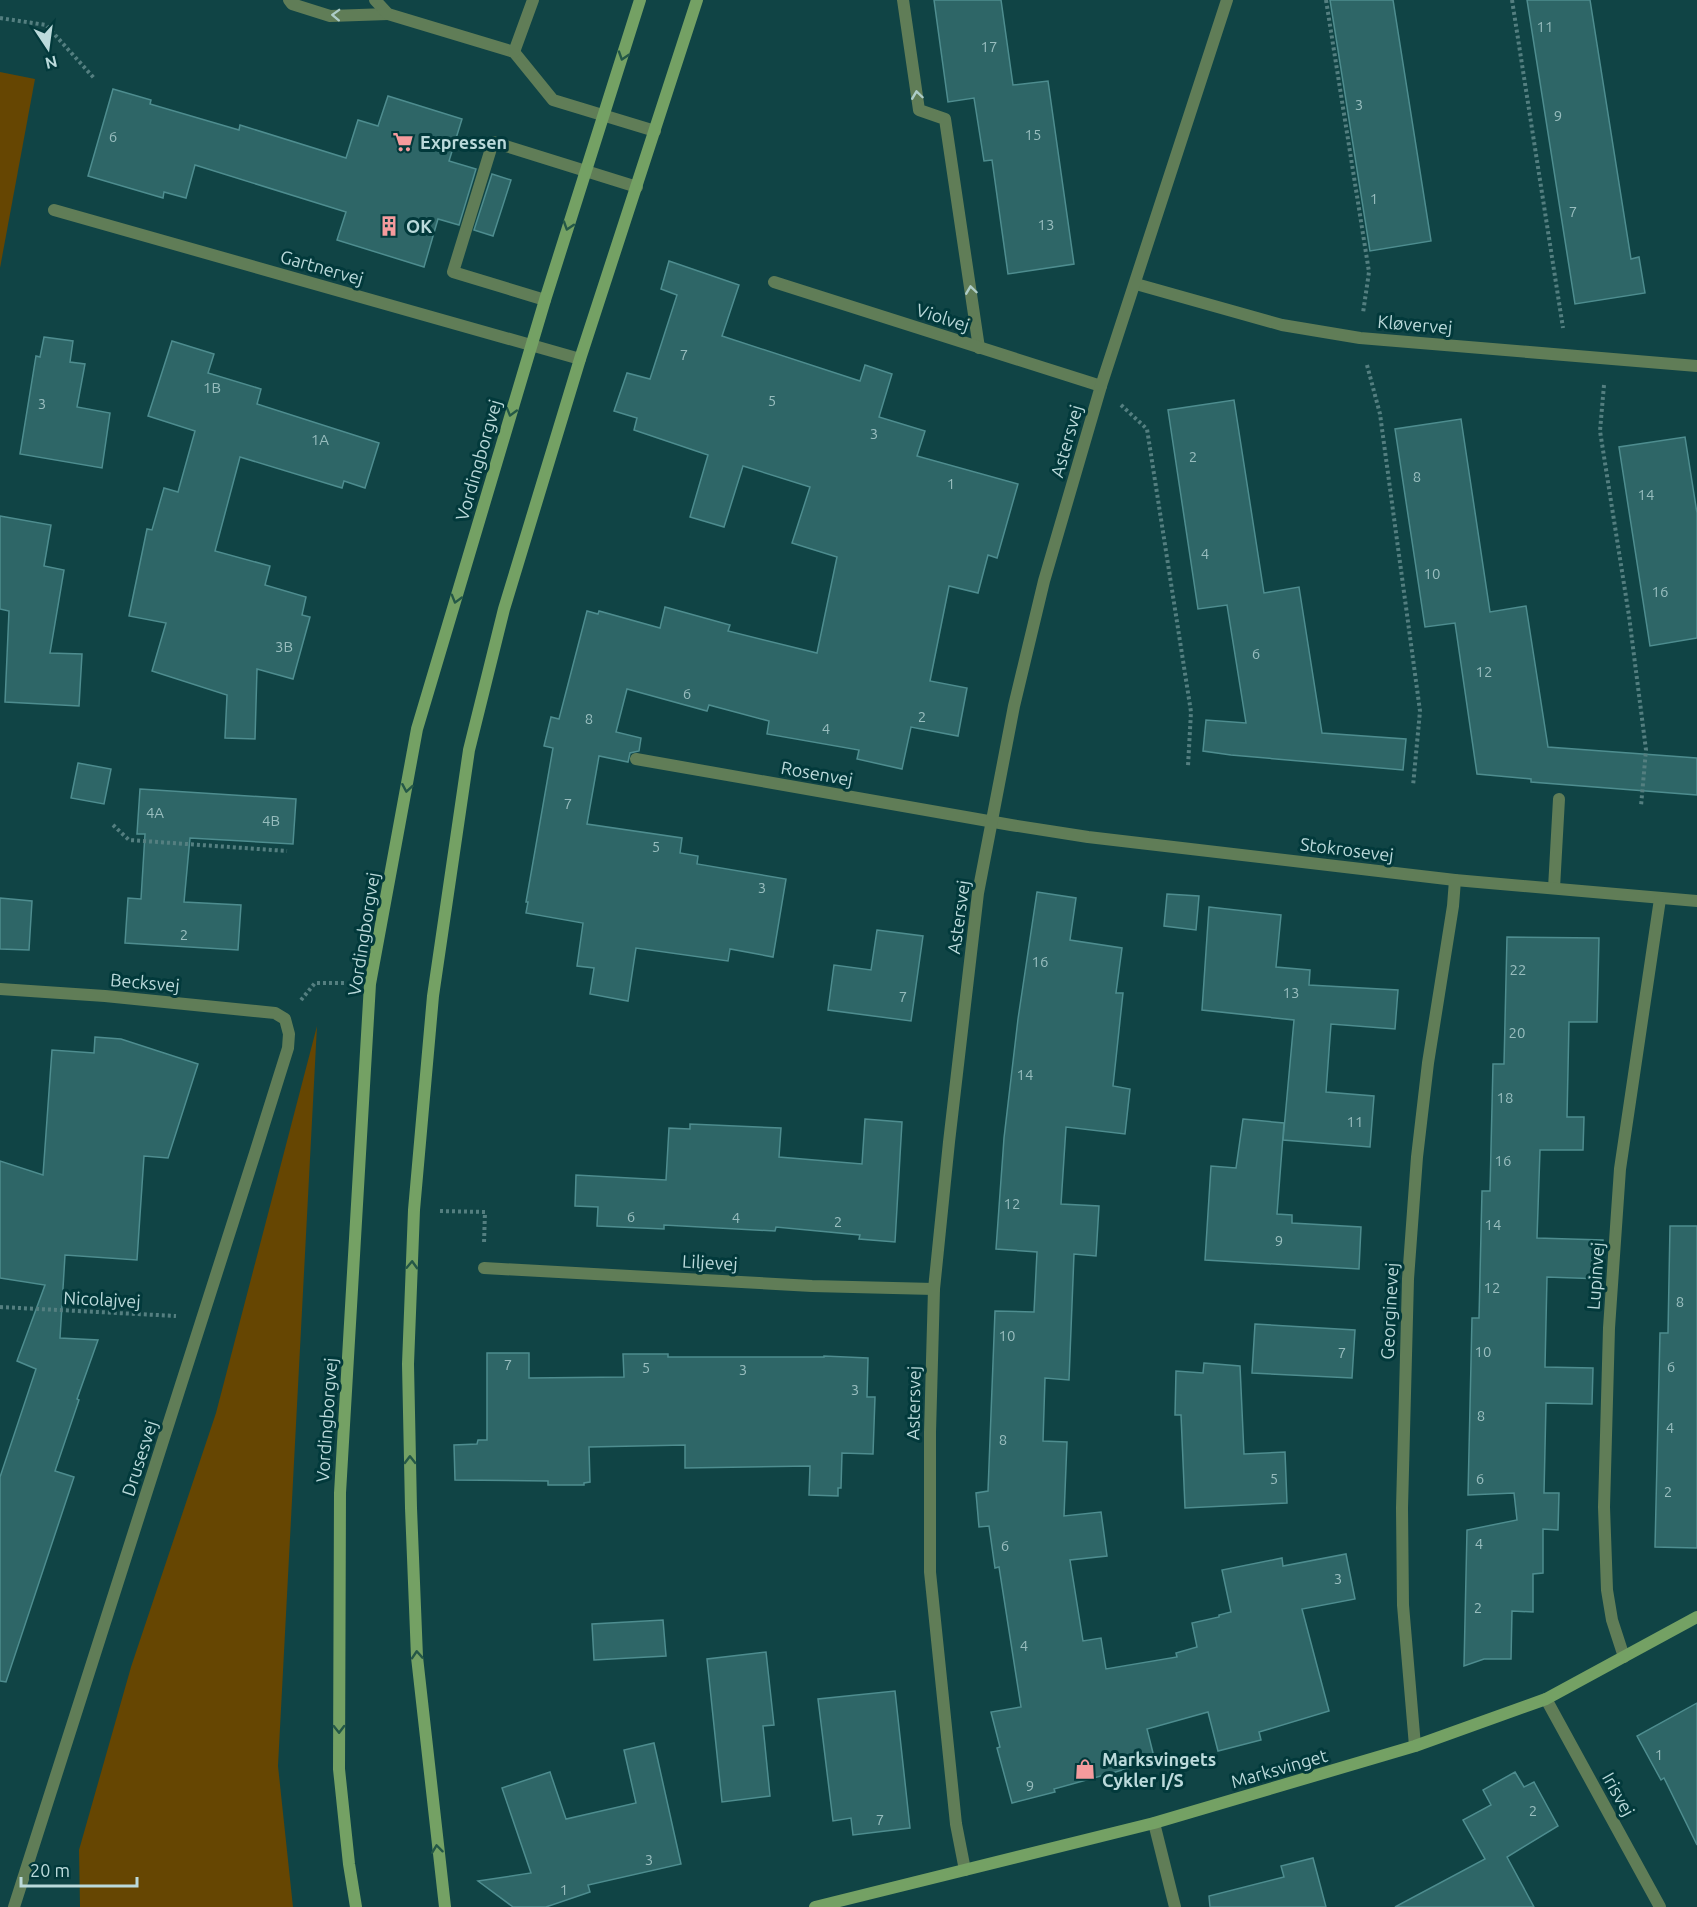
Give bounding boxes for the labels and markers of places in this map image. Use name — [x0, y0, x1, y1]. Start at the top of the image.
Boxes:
supermarket icon: Expressen — [391, 130, 415, 154]
place label: Expressen — [420, 132, 507, 152]
building icon: OK — [377, 214, 401, 238]
place label: OK — [406, 216, 432, 236]
place label: Marksvingets Cykler I/S — [1102, 1749, 1216, 1790]
shop icon: Marksvingets Cykler I/S — [1073, 1757, 1097, 1781]

